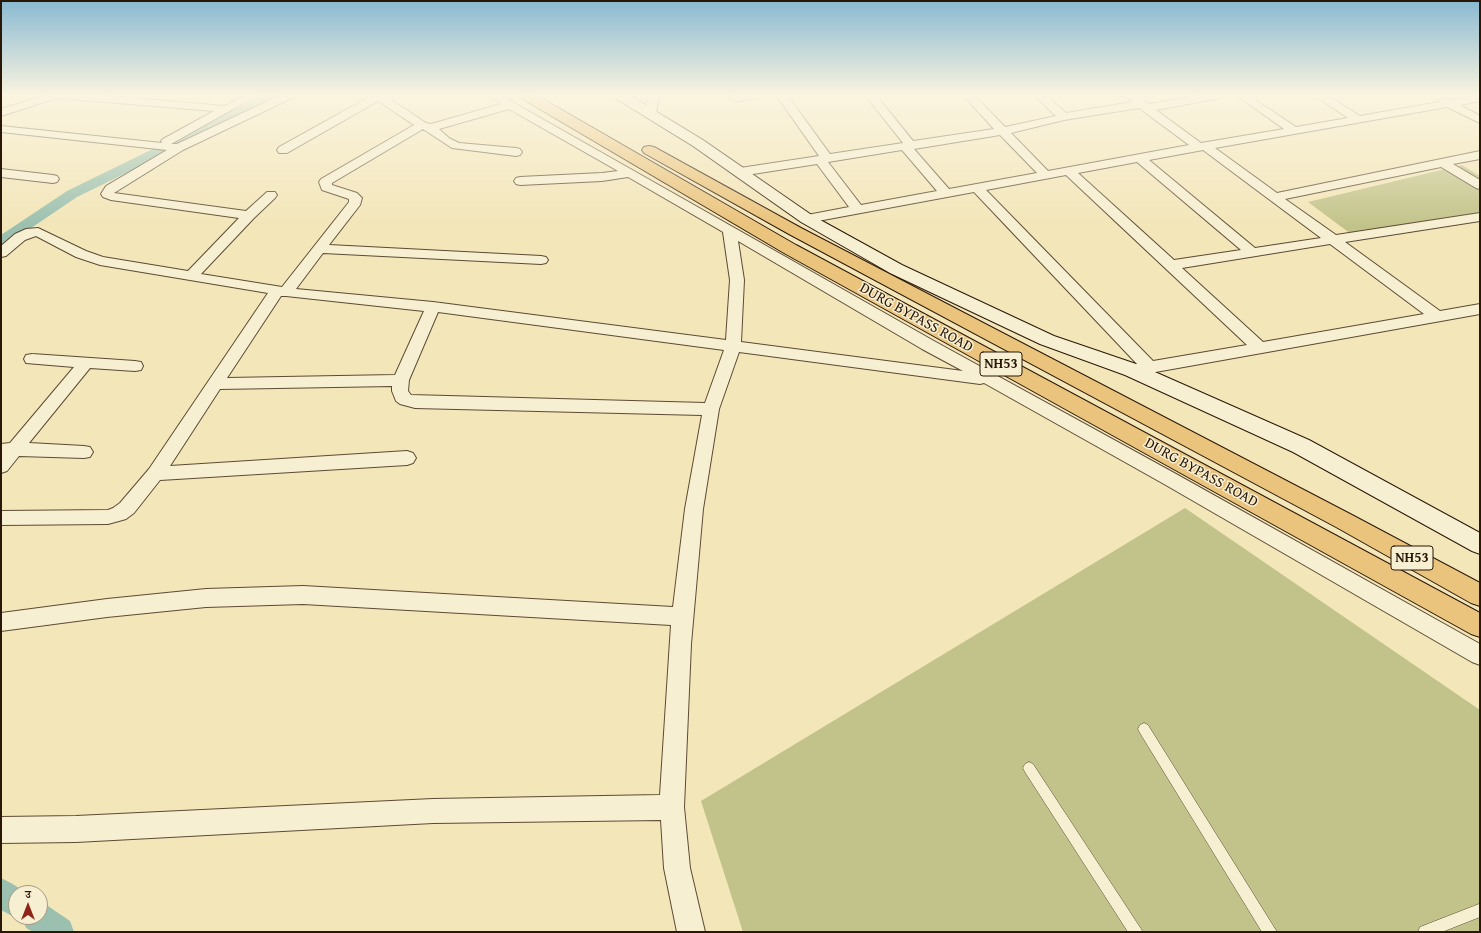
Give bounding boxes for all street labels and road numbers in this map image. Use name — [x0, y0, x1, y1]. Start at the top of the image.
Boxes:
street label: DURG BYPASS ROAD — [856, 279, 976, 357]
road number: NH53 — [980, 352, 1022, 376]
street label: DURG BYPASS ROAD — [1141, 434, 1261, 512]
road number: NH53 — [1391, 546, 1433, 570]

